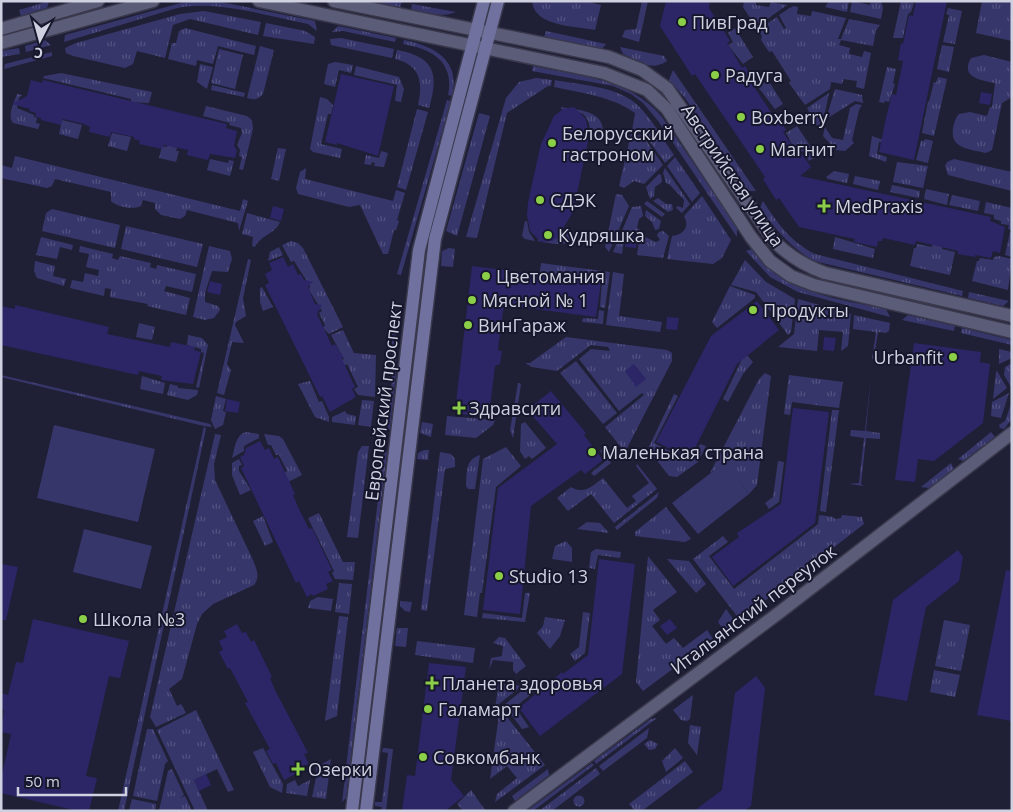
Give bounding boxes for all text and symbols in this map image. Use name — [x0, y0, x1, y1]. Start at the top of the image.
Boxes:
place label: ПивГрад — [692, 10, 768, 34]
north arrow — [15, 15, 65, 65]
marker: ПивГрад — [676, 16, 688, 28]
text: С — [33, 44, 44, 63]
place label: Радуга — [725, 63, 783, 87]
marker: Радуга — [709, 69, 721, 81]
street label: Австрийская улица — [676, 99, 790, 251]
place label: Boxberry — [751, 105, 829, 129]
marker: Boxberry — [735, 111, 747, 123]
place label: Белорусский гастроном — [562, 121, 674, 166]
marker: Белорусский гастроном — [546, 137, 558, 149]
place label: Магнит — [770, 137, 836, 161]
marker: Магнит — [754, 143, 766, 155]
place label: СДЭК — [550, 188, 596, 212]
marker: СДЭК — [534, 194, 546, 206]
place label: MedPraxis — [835, 194, 923, 218]
marker: MedPraxis — [817, 199, 831, 213]
place label: Кудряшка — [558, 223, 645, 247]
marker: Кудряшка — [542, 229, 554, 241]
place label: Цветомания — [496, 264, 605, 288]
marker: Цветомания — [480, 270, 492, 282]
place label: Мясной № 1 — [482, 288, 588, 312]
marker: Мясной № 1 — [466, 294, 478, 306]
place label: Продукты — [763, 298, 849, 322]
street label: Европейский проспект — [359, 299, 407, 502]
marker: Продукты — [747, 304, 759, 316]
place label: ВинГараж — [478, 313, 567, 337]
marker: ВинГараж — [462, 319, 474, 331]
place label: Urbanfit — [873, 345, 943, 369]
marker: Urbanfit — [947, 351, 959, 363]
place label: Здравсити — [469, 396, 561, 420]
marker: Здравсити — [453, 402, 465, 414]
place label: Маленькая страна — [602, 440, 764, 464]
marker: Маленькая страна — [586, 446, 598, 458]
street label: Итальянский переулок — [665, 538, 841, 679]
place label: Studio 13 — [509, 564, 588, 588]
marker: Studio 13 — [493, 570, 505, 582]
place label: Школа №3 — [93, 607, 185, 631]
marker: Школа №3 — [77, 613, 89, 625]
place label: Планета здоровья — [442, 671, 603, 695]
marker: Планета здоровья — [426, 677, 438, 689]
place label: Галамарт — [438, 697, 521, 721]
marker: Галамарт — [422, 703, 434, 715]
place label: Совкомбанк — [433, 745, 541, 769]
marker: Совкомбанк — [417, 751, 429, 763]
place label: Озерки — [308, 757, 373, 781]
marker: Озерки — [292, 763, 304, 775]
scale bar — [18, 764, 125, 796]
text: 50 m — [25, 771, 60, 791]

